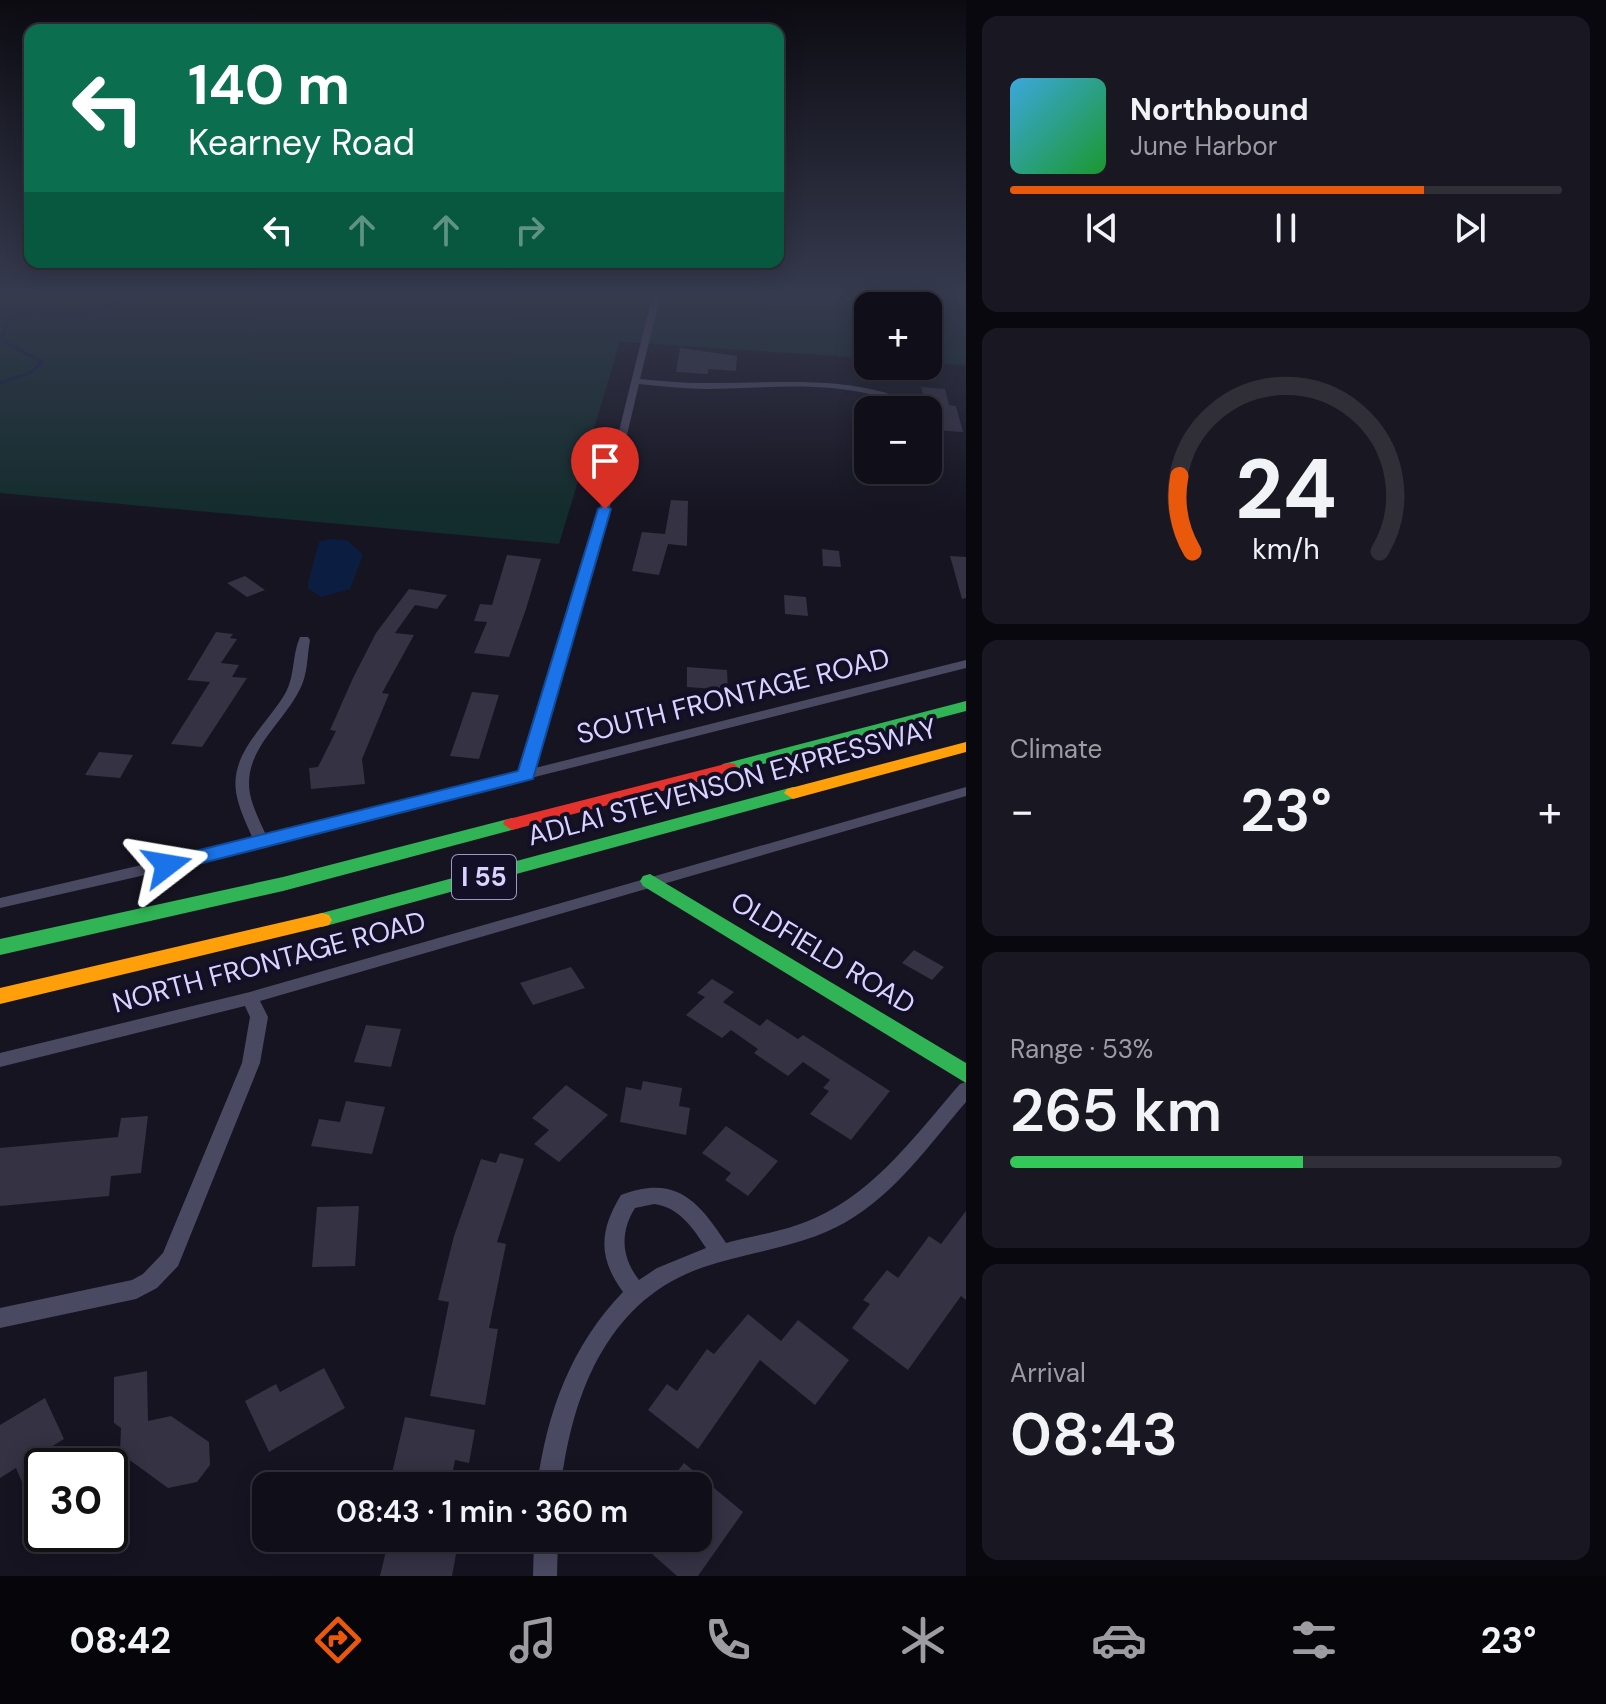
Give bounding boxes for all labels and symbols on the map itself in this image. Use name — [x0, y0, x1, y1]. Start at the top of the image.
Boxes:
pin — [571, 427, 639, 509]
street label: SOUTH FRONTAGE ROAD — [573, 639, 893, 753]
street label: ADLAI STEVENSON EXPRESSWAY — [523, 709, 941, 855]
position arrow — [125, 823, 209, 907]
road number: I 55 — [452, 855, 516, 899]
street label: OLDFIELD ROAD — [724, 883, 922, 1023]
street label: NORTH FRONTAGE ROAD — [108, 902, 430, 1022]
speed limit sign: 30 — [24, 1448, 128, 1552]

